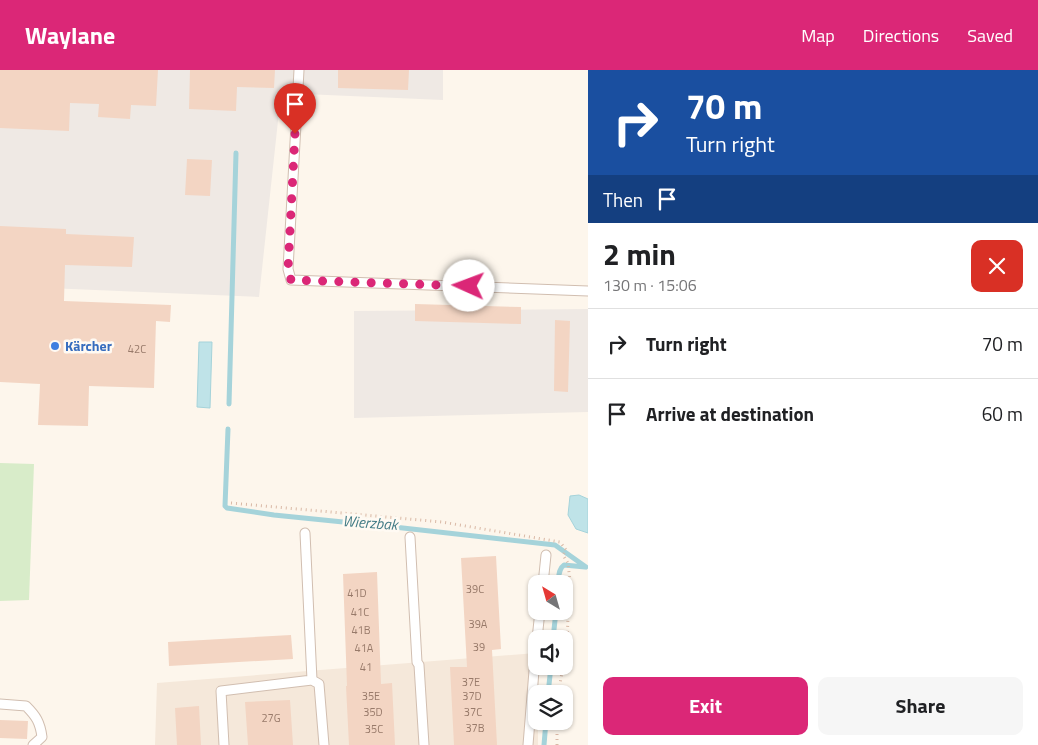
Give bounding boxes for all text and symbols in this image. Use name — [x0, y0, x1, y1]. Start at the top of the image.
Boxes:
text: Waylane — [25, 17, 115, 53]
text: Map — [801, 22, 835, 49]
text: Directions — [863, 22, 939, 49]
text: Saved — [967, 22, 1013, 49]
text: 70 m — [686, 79, 762, 133]
pin — [274, 83, 316, 134]
icon: arrive — [281, 90, 309, 118]
icon: right — [603, 90, 668, 155]
text: Turn right — [686, 127, 775, 161]
text: Then — [603, 185, 643, 214]
icon: arrive — [653, 185, 681, 213]
text: 2 min — [603, 231, 676, 277]
button: close — [971, 240, 1023, 292]
position arrow — [442, 259, 494, 311]
text: 130 m · 15:06 — [603, 273, 697, 297]
text: Turn right — [646, 329, 727, 358]
text: 70 m — [982, 329, 1023, 358]
icon: right — [603, 330, 631, 358]
place label: Kärcher — [65, 335, 112, 356]
marker: Kärcher — [49, 340, 61, 352]
house number: 42C — [128, 341, 146, 357]
text: Arrive at destination — [646, 399, 814, 428]
text: 60 m — [982, 399, 1023, 428]
icon: arrive — [603, 400, 631, 428]
water label: Wierzbak — [342, 509, 401, 536]
north arrow — [528, 575, 572, 620]
map controls — [528, 575, 573, 730]
house number: 39C — [466, 581, 484, 597]
house number: 41D — [347, 585, 367, 601]
house number: 41C — [351, 604, 369, 620]
house number: 39A — [469, 616, 488, 632]
house number: 41B — [351, 622, 371, 638]
button: sound — [528, 630, 573, 675]
house number: 39 — [473, 639, 485, 655]
house number: 41A — [355, 640, 374, 656]
house number: 41 — [360, 659, 372, 675]
house number: 37E — [462, 674, 480, 690]
button: Exit — [603, 677, 808, 735]
button: Share — [818, 677, 1023, 735]
button: layers — [528, 685, 573, 730]
house number: 35E — [362, 688, 380, 704]
house number: 37D — [462, 688, 482, 704]
house number: 35D — [363, 704, 383, 720]
house number: 37C — [464, 704, 482, 720]
house number: 27G — [261, 710, 281, 726]
house number: 37B — [465, 720, 485, 736]
house number: 35C — [365, 721, 383, 737]

